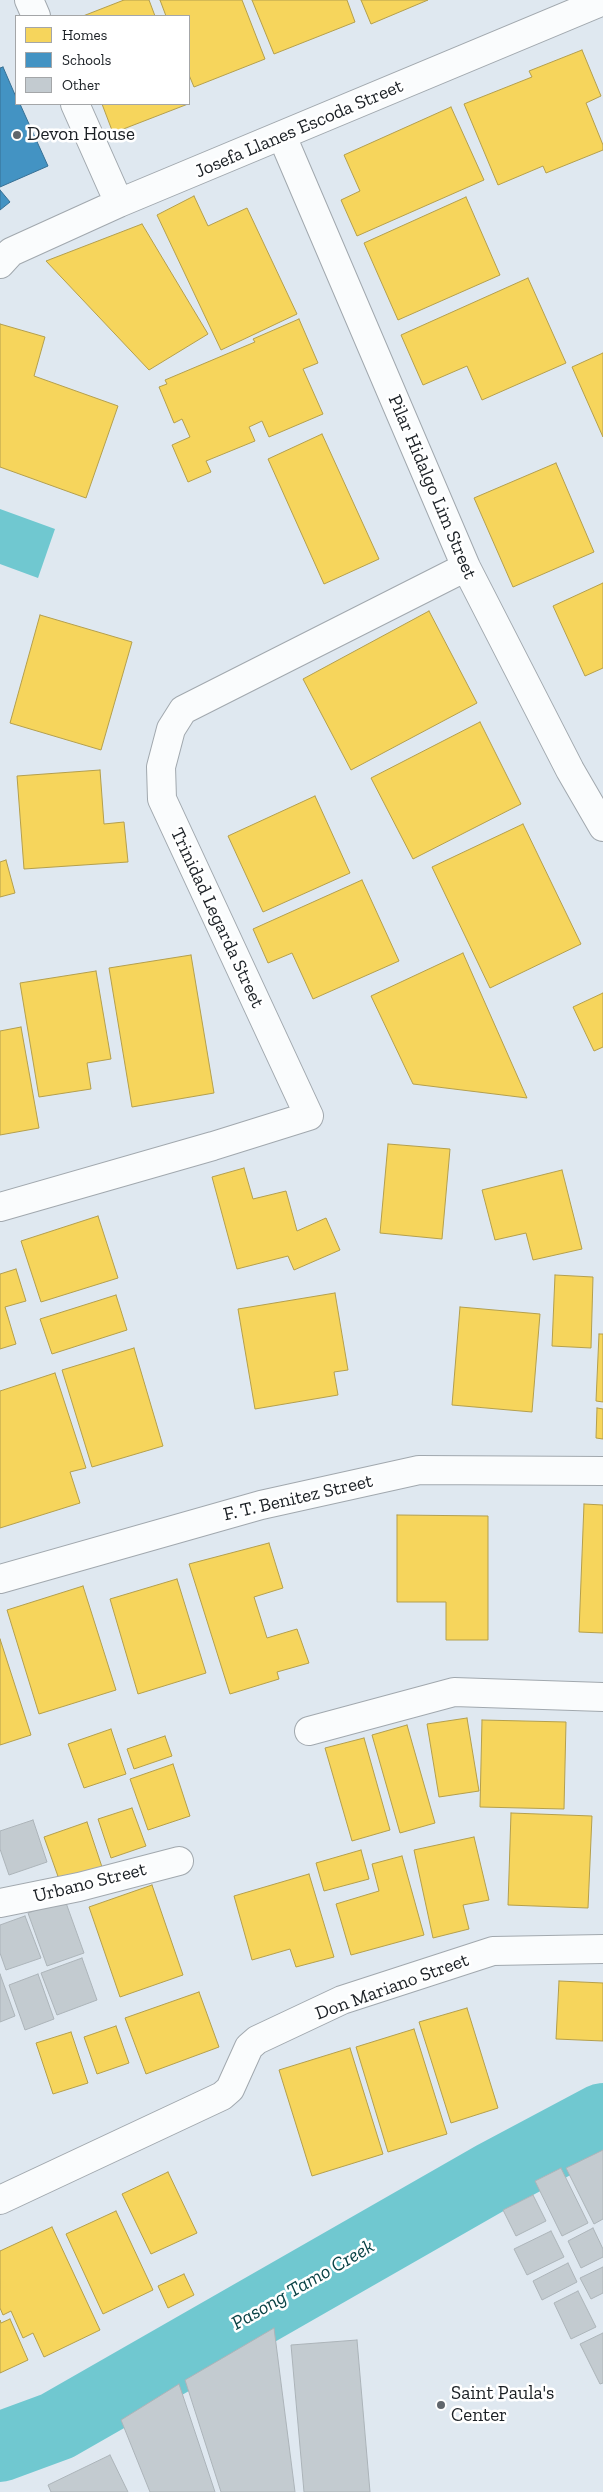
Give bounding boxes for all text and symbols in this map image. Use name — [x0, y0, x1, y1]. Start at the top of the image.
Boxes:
legend — [15, 15, 190, 105]
text: Homes — [62, 26, 107, 44]
text: Schools — [62, 51, 111, 69]
street label: Josefa Llanes Escoda Street — [192, 75, 406, 183]
text: Other — [62, 76, 100, 94]
place label: Devon House — [27, 124, 135, 146]
marker: Devon House — [11, 129, 23, 141]
street label: Pilar Hidalgo Lim Street — [383, 391, 481, 583]
street label: Trinidad Legarda Street — [165, 824, 269, 1012]
street label: F. T. Benitez Street — [221, 1470, 375, 1526]
street label: Urbano Street — [31, 1858, 149, 1908]
street label: Don Mariano Street — [312, 1949, 472, 2025]
water label: Pasong Tamo Creek — [227, 2234, 379, 2336]
place label: Saint Paula's Center — [451, 2383, 554, 2427]
marker: Saint Paula's Center — [435, 2399, 447, 2411]

